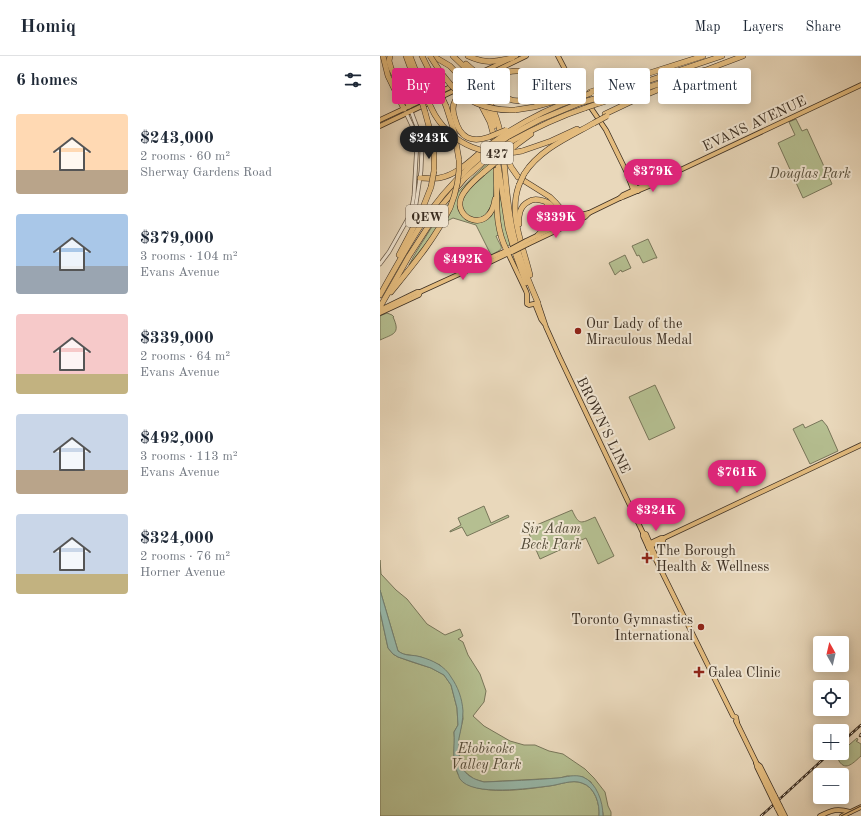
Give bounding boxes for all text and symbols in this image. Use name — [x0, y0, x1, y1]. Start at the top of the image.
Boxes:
text: Homiq — [20, 18, 76, 37]
text: Map — [695, 20, 721, 34]
text: Layers — [743, 20, 784, 34]
text: Share — [806, 20, 841, 34]
chip: Buy — [392, 68, 445, 104]
chip: Rent — [453, 68, 510, 104]
chip: Filters — [518, 68, 586, 104]
chip: New — [594, 68, 650, 104]
chip: Apartment — [658, 68, 751, 104]
icon: filters — [342, 69, 364, 91]
text: 6 homes — [16, 72, 78, 89]
street label: EVANS AVENUE — [700, 94, 808, 154]
pin: $243K — [401, 126, 457, 160]
icon: home — [48, 130, 96, 178]
text: $243,000 — [140, 130, 214, 147]
text: $243K — [409, 132, 449, 145]
road number: 427 — [481, 142, 513, 164]
text: 2 rooms · 60 m² — [140, 150, 230, 163]
pin: $379K — [625, 159, 681, 193]
text: $379K — [633, 165, 673, 178]
text: Sherway Gardens Road — [140, 166, 272, 179]
park label: Douglas Park — [768, 167, 851, 182]
road number: QEW — [406, 205, 448, 227]
pin: $339K — [528, 205, 584, 239]
text: $339K — [536, 211, 576, 224]
icon: home — [48, 230, 96, 278]
text: $379,000 — [140, 230, 214, 247]
pin: $492K — [435, 247, 491, 281]
text: 3 rooms · 104 m² — [140, 250, 238, 263]
text: $492K — [443, 253, 483, 266]
text: Evans Avenue — [140, 266, 219, 279]
place label: Our Lady of the Miraculous Medal — [586, 317, 692, 347]
marker: Our Lady of the Miraculous Medal — [573, 326, 583, 336]
icon: home — [48, 330, 96, 378]
text: $339,000 — [140, 330, 214, 347]
text: 2 rooms · 64 m² — [140, 350, 230, 363]
text: Evans Avenue — [140, 366, 219, 379]
street label: BROWN'S LINE — [574, 375, 632, 476]
icon: home — [48, 430, 96, 478]
text: $492,000 — [140, 430, 214, 447]
text: 3 rooms · 113 m² — [140, 450, 238, 463]
pin: $761K — [709, 460, 765, 494]
text: Evans Avenue — [140, 466, 219, 479]
text: $761K — [717, 466, 757, 479]
pin: $324K — [628, 498, 684, 532]
text: $324K — [636, 504, 676, 517]
park label: Sir Adam Beck Park — [519, 522, 582, 552]
icon: home — [48, 530, 96, 578]
text: $324,000 — [140, 530, 214, 547]
place label: The Borough Health & Wellness — [656, 544, 769, 574]
text: 2 rooms · 76 m² — [140, 550, 230, 563]
marker: The Borough Health & Wellness — [641, 552, 653, 564]
text: Horner Avenue — [140, 566, 225, 579]
place label: Toronto Gymnastics International — [571, 613, 693, 643]
marker: Toronto Gymnastics International — [696, 622, 706, 632]
north arrow — [813, 636, 849, 672]
map controls — [813, 636, 849, 804]
marker: Galea Clinic — [693, 666, 705, 678]
place label: Galea Clinic — [708, 666, 780, 680]
button: locate — [813, 680, 849, 716]
button: + — [813, 724, 849, 760]
park label: Etobicoke Valley Park — [451, 742, 522, 773]
button: − — [813, 768, 849, 804]

